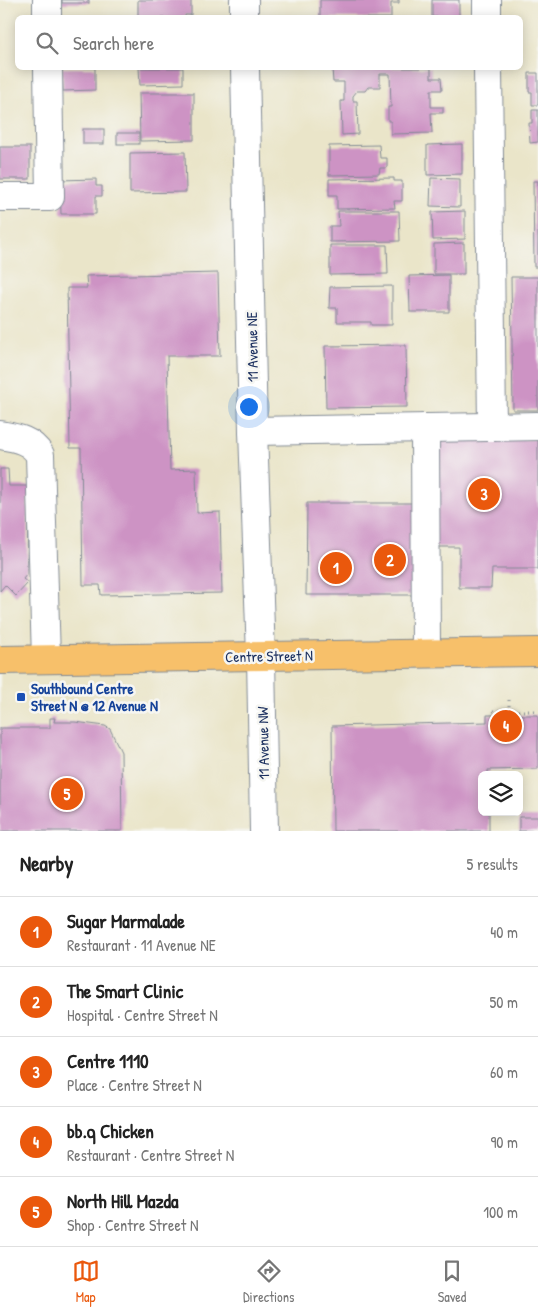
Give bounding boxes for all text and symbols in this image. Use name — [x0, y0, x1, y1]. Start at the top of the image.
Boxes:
search box — [15, 15, 523, 70]
icon: search — [33, 29, 61, 57]
text: Search here — [73, 30, 154, 56]
street label: 11 Avenue NE — [241, 311, 263, 382]
your location — [236, 394, 262, 420]
pin: 3 — [468, 475, 500, 513]
pin: 2 — [374, 541, 406, 579]
pin: 1 — [320, 549, 352, 587]
street label: Centre Street N — [225, 645, 313, 667]
place label: Southbound Centre Street N @ 12 Avenue N — [31, 678, 158, 716]
marker: Southbound Centre Street N @ 12 Avenue N — [15, 691, 27, 703]
street label: 11 Avenue NW — [252, 706, 274, 780]
pin: 4 — [490, 707, 522, 745]
map controls — [478, 771, 523, 816]
button: layers — [478, 771, 523, 816]
pin: 5 — [51, 775, 83, 813]
text: Nearby — [20, 849, 73, 878]
text: 5 results — [467, 853, 518, 875]
text: Sugar Marmalade — [67, 908, 185, 934]
text: 1 — [33, 921, 39, 943]
text: 40 m — [490, 921, 518, 943]
text: Restaurant · 11 Avenue NE — [67, 934, 216, 956]
text: The Smart Clinic — [67, 978, 183, 1004]
text: 2 — [32, 991, 40, 1013]
text: 50 m — [490, 991, 518, 1013]
text: Hospital · Centre Street N — [67, 1004, 218, 1026]
text: Centre 1110 — [67, 1048, 149, 1074]
text: 3 — [32, 1061, 40, 1083]
text: 60 m — [490, 1061, 518, 1083]
text: Place · Centre Street N — [67, 1074, 202, 1096]
text: bb.q Chicken — [67, 1118, 154, 1144]
text: 4 — [33, 1131, 39, 1153]
text: 90 m — [490, 1131, 518, 1153]
text: Restaurant · Centre Street N — [67, 1144, 234, 1166]
text: North Hill Mazda — [67, 1188, 178, 1214]
text: 5 — [33, 1201, 39, 1223]
text: 100 m — [483, 1201, 518, 1223]
text: Shop · Centre Street N — [67, 1214, 198, 1236]
tab: Map — [72, 1257, 100, 1306]
tab: Directions — [243, 1257, 294, 1306]
tab: Saved — [438, 1257, 466, 1306]

